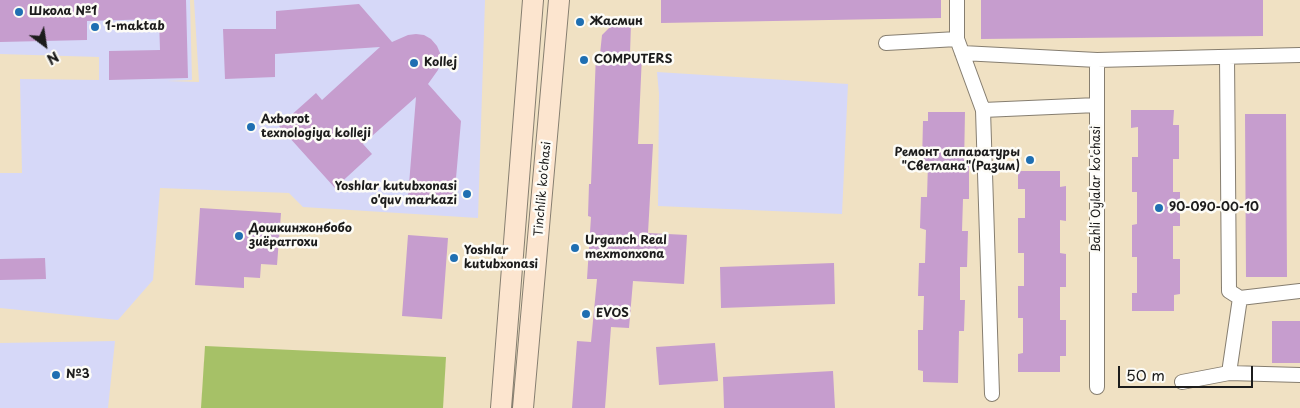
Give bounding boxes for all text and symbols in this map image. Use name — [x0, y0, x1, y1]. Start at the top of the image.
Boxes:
place label: Школа №1 — [29, 5, 97, 19]
marker: Школа №1 — [13, 6, 25, 18]
place label: Жасмин — [590, 15, 643, 29]
marker: Жасмин — [574, 16, 586, 28]
north arrow — [20, 20, 70, 70]
place label: 1-maktab — [105, 20, 165, 34]
marker: 1-maktab — [89, 21, 101, 33]
text: N — [43, 46, 63, 70]
place label: COMPUTERS — [594, 53, 672, 67]
marker: COMPUTERS — [578, 54, 590, 66]
place label: Kollej — [424, 56, 457, 70]
marker: Kollej — [408, 57, 420, 69]
place label: Axborot texnologiya kolleji — [261, 113, 371, 141]
marker: Axborot texnologiya kolleji — [245, 121, 257, 133]
street label: Bahli Oylalar ko'chasi — [1090, 126, 1104, 252]
street label: Tinchlik ko'chasi — [532, 141, 554, 237]
place label: Ремонт аппаратуры "Светлана"(Разим) — [895, 146, 1020, 174]
marker: Ремонт аппаратуры "Светлана"(Разим) — [1024, 154, 1036, 166]
place label: Yoshlar kutubxonasi o'quv markazi — [335, 180, 457, 208]
marker: Yoshlar kutubxonasi o'quv markazi — [461, 188, 473, 200]
place label: 90-090-00-10 — [1169, 201, 1259, 215]
marker: 90-090-00-10 — [1153, 202, 1165, 214]
place label: Дошкинжонбобо зиёратгохи — [249, 222, 352, 250]
marker: Дошкинжонбобо зиёратгохи — [233, 230, 245, 242]
place label: Urganch Real mexmonxona — [585, 234, 667, 262]
marker: Urganch Real mexmonxona — [569, 242, 581, 254]
place label: Yoshlar kutubxonasi — [464, 244, 538, 272]
marker: Yoshlar kutubxonasi — [448, 252, 460, 264]
place label: EVOS — [596, 307, 629, 321]
marker: EVOS — [580, 308, 592, 320]
scale bar — [1120, 356, 1255, 388]
text: 50 m — [1126, 363, 1165, 386]
place label: №3 — [66, 368, 90, 382]
marker: №3 — [50, 369, 62, 381]

